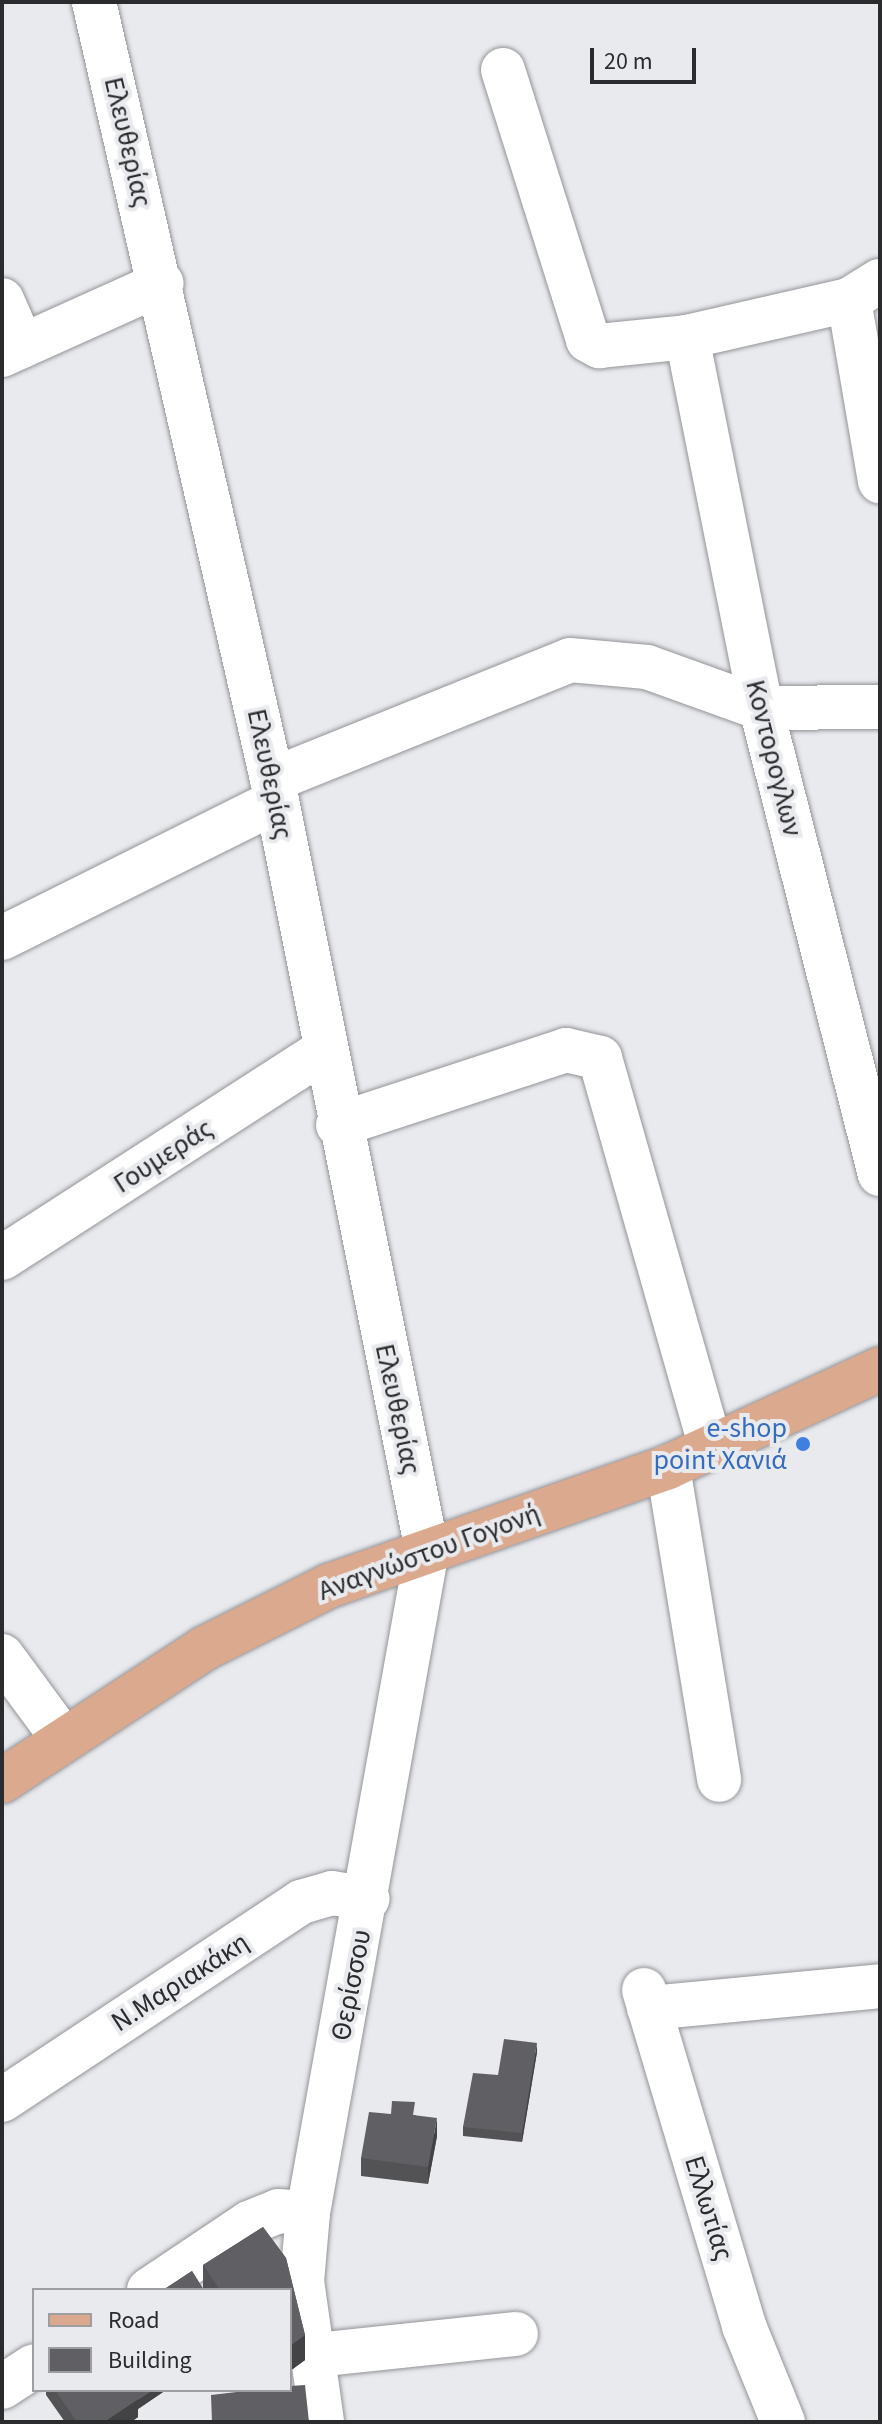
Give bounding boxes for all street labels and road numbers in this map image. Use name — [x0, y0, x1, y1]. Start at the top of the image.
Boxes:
street label: Ελευθερίας — [97, 74, 159, 210]
street label: Κοντορογλων — [738, 676, 810, 840]
street label: Ελευθερίας — [240, 706, 300, 842]
street label: Γουμεράς — [107, 1112, 219, 1200]
street label: Ελευθερίας — [368, 1341, 428, 1477]
street label: Αναγνώστου Γογονή — [313, 1496, 545, 1608]
street label: Ν.Μαριακάκη — [105, 1925, 255, 2039]
street label: Θερίσσου — [324, 1926, 378, 2044]
street label: Ελλωτίας — [677, 2152, 741, 2264]

